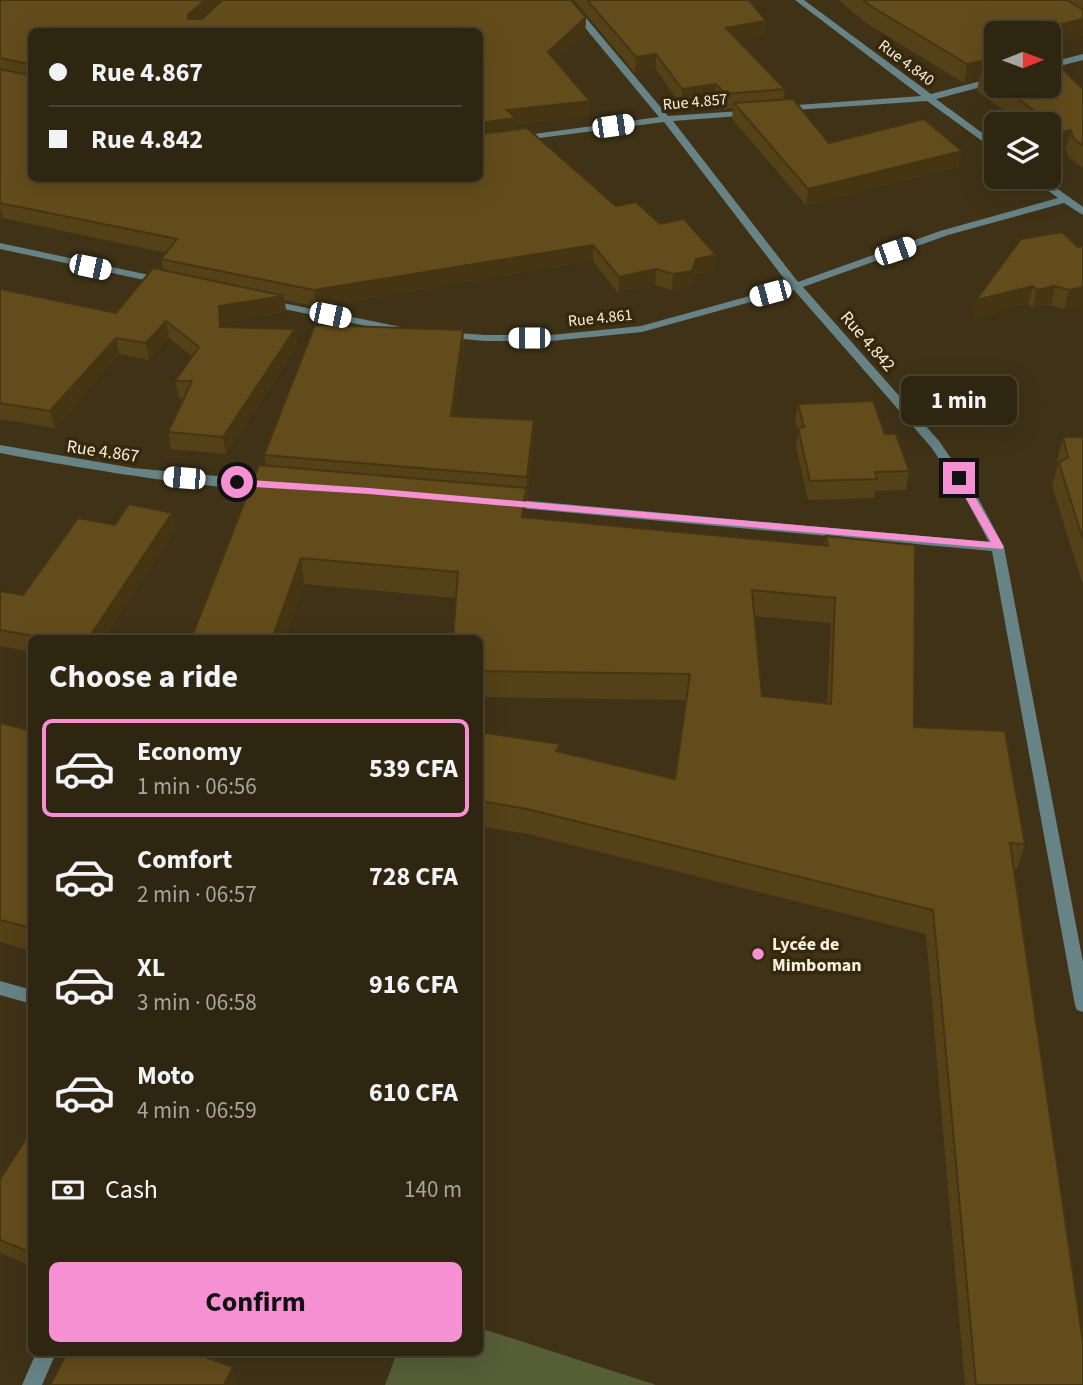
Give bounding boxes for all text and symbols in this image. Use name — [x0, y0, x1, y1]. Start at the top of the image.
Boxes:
north arrow — [984, 21, 1060, 98]
map controls — [984, 21, 1061, 189]
street label: Rue 4.840 — [874, 35, 939, 91]
text: Rue 4.867 — [91, 54, 203, 91]
street label: Rue 4.857 — [662, 88, 728, 116]
button: layers — [984, 112, 1061, 189]
car — [591, 113, 636, 139]
text: Rue 4.842 — [91, 121, 203, 158]
car — [872, 234, 919, 268]
car — [68, 252, 113, 282]
car — [747, 277, 794, 309]
car — [308, 300, 353, 330]
street label: Rue 4.861 — [567, 304, 633, 332]
street label: Rue 4.842 — [834, 306, 901, 377]
car — [509, 328, 551, 349]
callout: 1 min — [901, 377, 1017, 426]
text: 1 min — [931, 384, 987, 417]
street label: Rue 4.867 — [65, 434, 141, 469]
route end — [943, 462, 975, 494]
car — [163, 466, 206, 490]
route start — [221, 466, 253, 498]
text: Choose a ride — [49, 654, 238, 700]
text: Economy — [137, 733, 242, 770]
icon: car — [53, 737, 116, 800]
text: 539 CFA — [369, 750, 458, 787]
text: 1 min · 06:56 — [137, 770, 257, 803]
text: Comfort — [137, 841, 232, 878]
icon: car — [53, 845, 116, 908]
text: 728 CFA — [369, 858, 458, 895]
text: 2 min · 06:57 — [137, 878, 257, 911]
place label: Lycée de Mimboman — [772, 932, 862, 978]
marker: Lycée de Mimboman — [750, 946, 766, 962]
text: XL — [137, 949, 165, 986]
icon: car — [53, 953, 116, 1016]
text: 916 CFA — [369, 966, 458, 1003]
text: 3 min · 06:58 — [137, 986, 257, 1019]
text: Moto — [137, 1057, 194, 1094]
icon: car — [53, 1061, 116, 1124]
text: 610 CFA — [369, 1074, 458, 1111]
text: 4 min · 06:59 — [137, 1094, 257, 1127]
icon: cash — [49, 1171, 87, 1209]
text: Cash — [105, 1171, 158, 1208]
text: 140 m — [404, 1173, 462, 1206]
button: Confirm — [49, 1262, 462, 1342]

